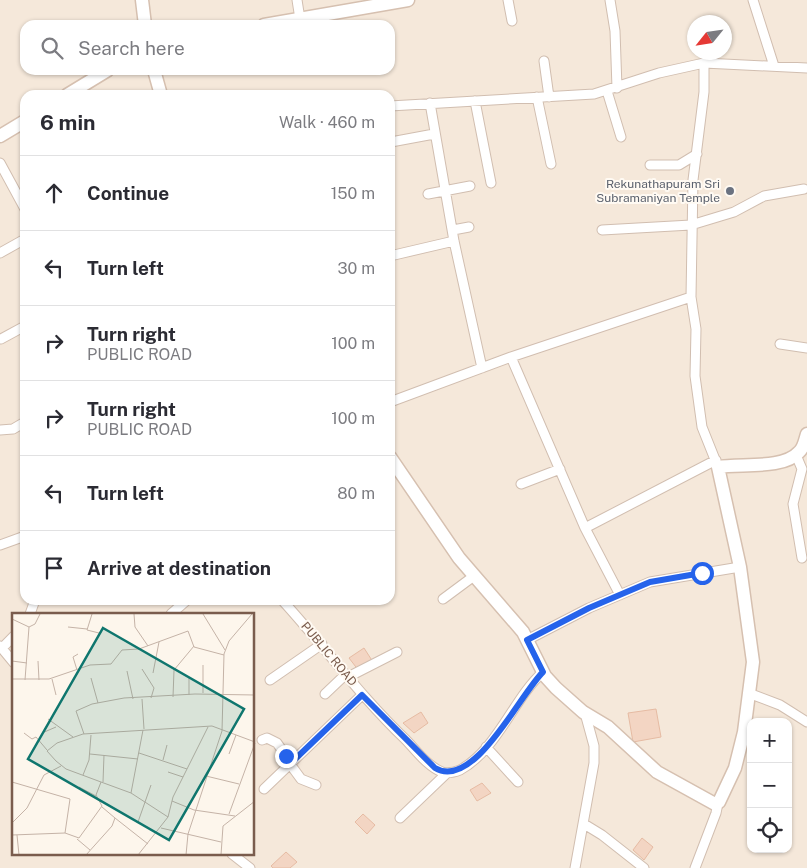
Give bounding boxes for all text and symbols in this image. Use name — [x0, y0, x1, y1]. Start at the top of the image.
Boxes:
north arrow — [687, 15, 732, 60]
search box — [20, 20, 395, 75]
icon: search — [38, 34, 66, 62]
text: Search here — [78, 37, 185, 59]
text: 6 min — [40, 110, 96, 135]
text: Walk · 460 m — [279, 113, 375, 132]
place label: Rekunathapuram Sri Subramaniyan Temple — [596, 177, 720, 205]
icon: ahead — [40, 179, 68, 207]
text: Continue — [87, 182, 169, 204]
text: 150 m — [331, 184, 375, 203]
marker: Rekunathapuram Sri Subramaniyan Temple — [724, 185, 736, 197]
icon: left — [40, 254, 68, 282]
text: Turn left — [87, 257, 164, 279]
text: 30 m — [338, 259, 375, 278]
text: Turn right — [87, 323, 176, 345]
icon: right — [40, 329, 68, 357]
text: 100 m — [331, 334, 375, 353]
text: PUBLIC ROAD — [87, 345, 192, 364]
text: Turn right — [87, 398, 176, 420]
icon: right — [40, 404, 68, 432]
text: 100 m — [331, 409, 375, 428]
text: PUBLIC ROAD — [87, 420, 192, 439]
icon: left — [40, 479, 68, 507]
text: Turn left — [87, 482, 164, 504]
text: 80 m — [337, 484, 375, 503]
icon: arrive — [40, 554, 68, 582]
text: Arrive at destination — [87, 557, 271, 579]
route start — [691, 562, 714, 585]
inset map — [12, 613, 255, 856]
street label: PUBLIC ROAD — [298, 619, 360, 689]
map controls — [747, 718, 792, 853]
button: + — [747, 718, 792, 763]
route end — [275, 745, 298, 768]
button: − — [747, 763, 792, 808]
button: locate — [747, 808, 792, 853]

